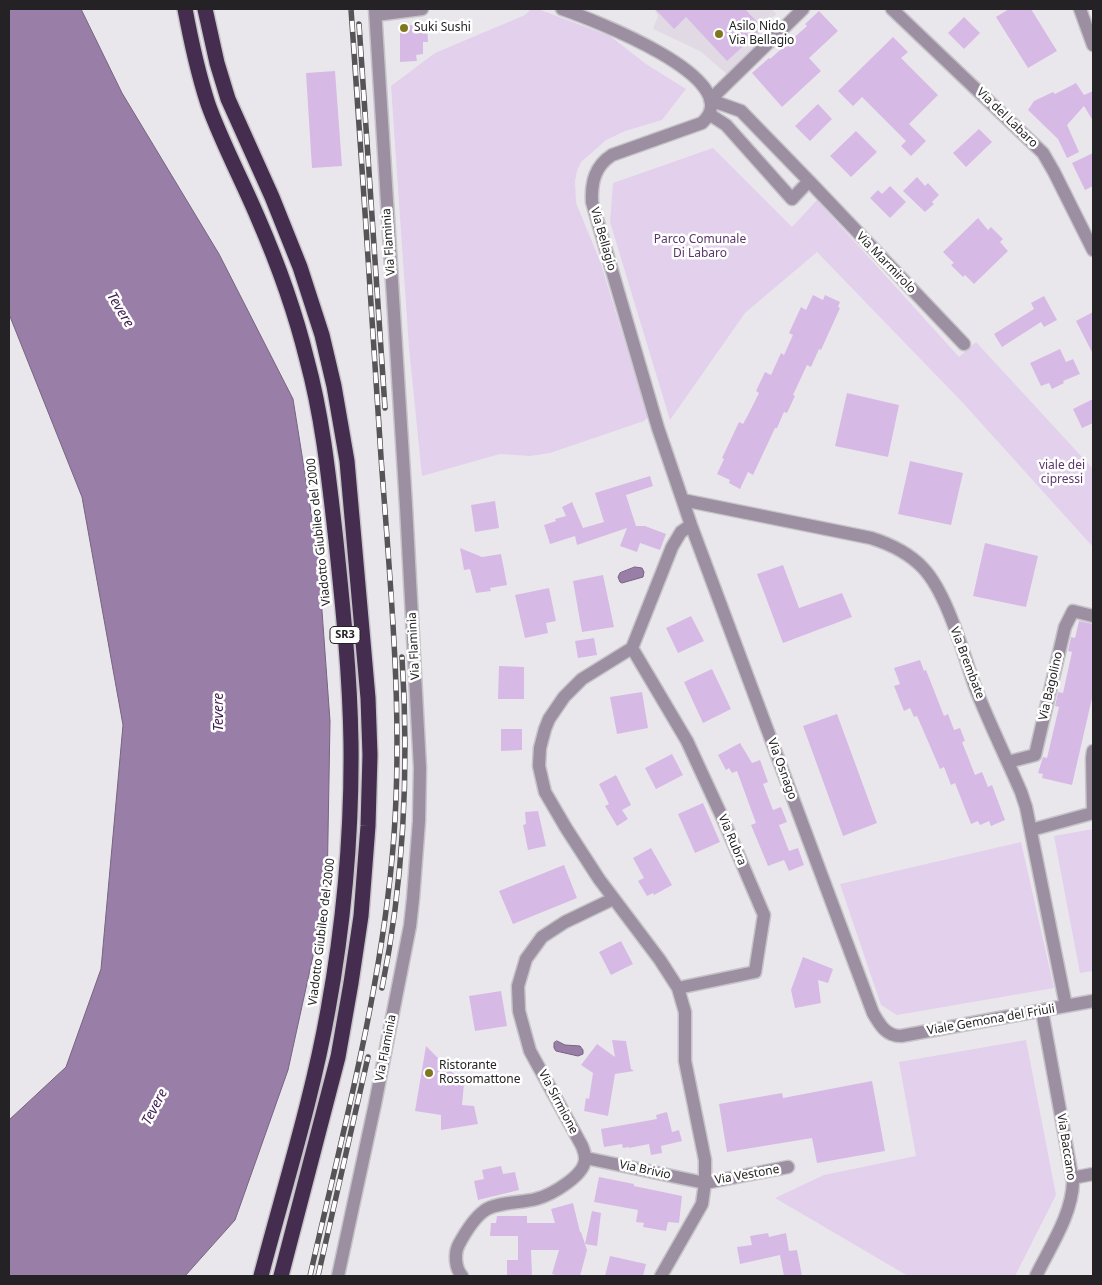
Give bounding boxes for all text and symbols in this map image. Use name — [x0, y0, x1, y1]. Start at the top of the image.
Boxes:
place label: Asilo Nido Via Bellagio — [729, 20, 794, 48]
place label: Suki Sushi — [414, 21, 471, 35]
marker: Suki Sushi — [398, 22, 410, 34]
marker: Asilo Nido Via Bellagio — [713, 28, 725, 40]
street label: Via del Labaro — [973, 85, 1041, 151]
street label: Via Bellagio — [587, 206, 619, 272]
street label: Via Flaminia — [379, 208, 399, 276]
street label: Via Marmirolo — [853, 229, 919, 297]
park label: Parco Comunale Di Labaro — [654, 233, 746, 261]
water label: Tevere — [103, 289, 137, 331]
street label: Viadotto Giubileo del 2000 — [304, 457, 334, 607]
park label: viale dei cipressi — [1039, 459, 1085, 487]
street label: Via Flaminia — [405, 612, 423, 680]
street label: Via Brembate — [947, 625, 987, 701]
road number: SR3 — [330, 626, 360, 644]
street label: Via Bagolino — [1036, 650, 1066, 722]
water label: Tevere — [211, 693, 227, 731]
street label: Via Osnago — [764, 736, 800, 802]
street label: Via Rubra — [715, 812, 749, 868]
street label: Viadotto Giubileo del 2000 — [306, 857, 338, 1007]
street label: Viale Gemona del Friuli — [926, 1002, 1056, 1038]
street label: Via Flaminia — [372, 1013, 400, 1083]
place label: Ristorante Rossomattone — [439, 1059, 521, 1087]
marker: Ristorante Rossomattone — [423, 1067, 435, 1079]
street label: Via Sirmione — [535, 1067, 581, 1137]
water label: Tevere — [139, 1086, 171, 1128]
street label: Via Baccano — [1054, 1112, 1078, 1182]
street label: Via Brivio — [618, 1158, 672, 1182]
street label: Via Vestone — [714, 1162, 780, 1188]

